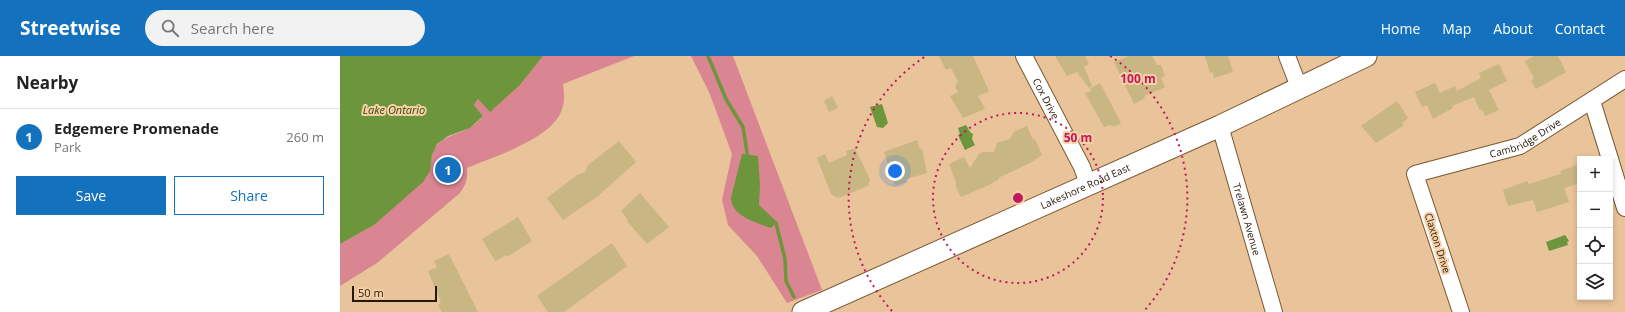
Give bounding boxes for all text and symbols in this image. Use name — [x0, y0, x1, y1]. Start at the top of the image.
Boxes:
search box — [145, 10, 425, 46]
text: Streetwise — [20, 15, 121, 41]
icon: search — [159, 17, 181, 39]
text: Search here — [191, 18, 274, 38]
text: Home — [1381, 19, 1420, 38]
text: Map — [1442, 19, 1471, 38]
text: About — [1493, 19, 1533, 38]
text: Contact — [1555, 19, 1605, 38]
text: 100 m — [1120, 70, 1156, 87]
text: Nearby — [16, 71, 78, 94]
street label: Cox Drive — [1030, 75, 1063, 122]
water label: Lake Ontario — [363, 102, 425, 117]
street label: Cambridge Drive — [1488, 115, 1564, 161]
text: Edgemere Promenade — [54, 118, 219, 138]
text: 1 — [25, 128, 33, 146]
text: 260 m — [286, 128, 324, 146]
text: 50 m — [1064, 129, 1092, 146]
text: Park — [54, 138, 81, 156]
pin: 1 — [435, 155, 461, 185]
map controls — [1577, 156, 1613, 300]
button: + — [1577, 156, 1613, 192]
street label: Lakeshore Road East — [1038, 160, 1133, 212]
your location — [885, 161, 905, 181]
button: Save — [16, 176, 166, 215]
button: Share — [174, 176, 324, 215]
street label: Trelawn Avenue — [1230, 181, 1264, 257]
centre of rings — [1011, 191, 1025, 205]
button: − — [1577, 192, 1613, 228]
street label: Claxton Drive — [1422, 211, 1454, 275]
button: locate — [1577, 228, 1613, 264]
button: layers — [1577, 264, 1613, 300]
scale bar — [352, 284, 437, 303]
text: 50 m — [358, 285, 384, 300]

